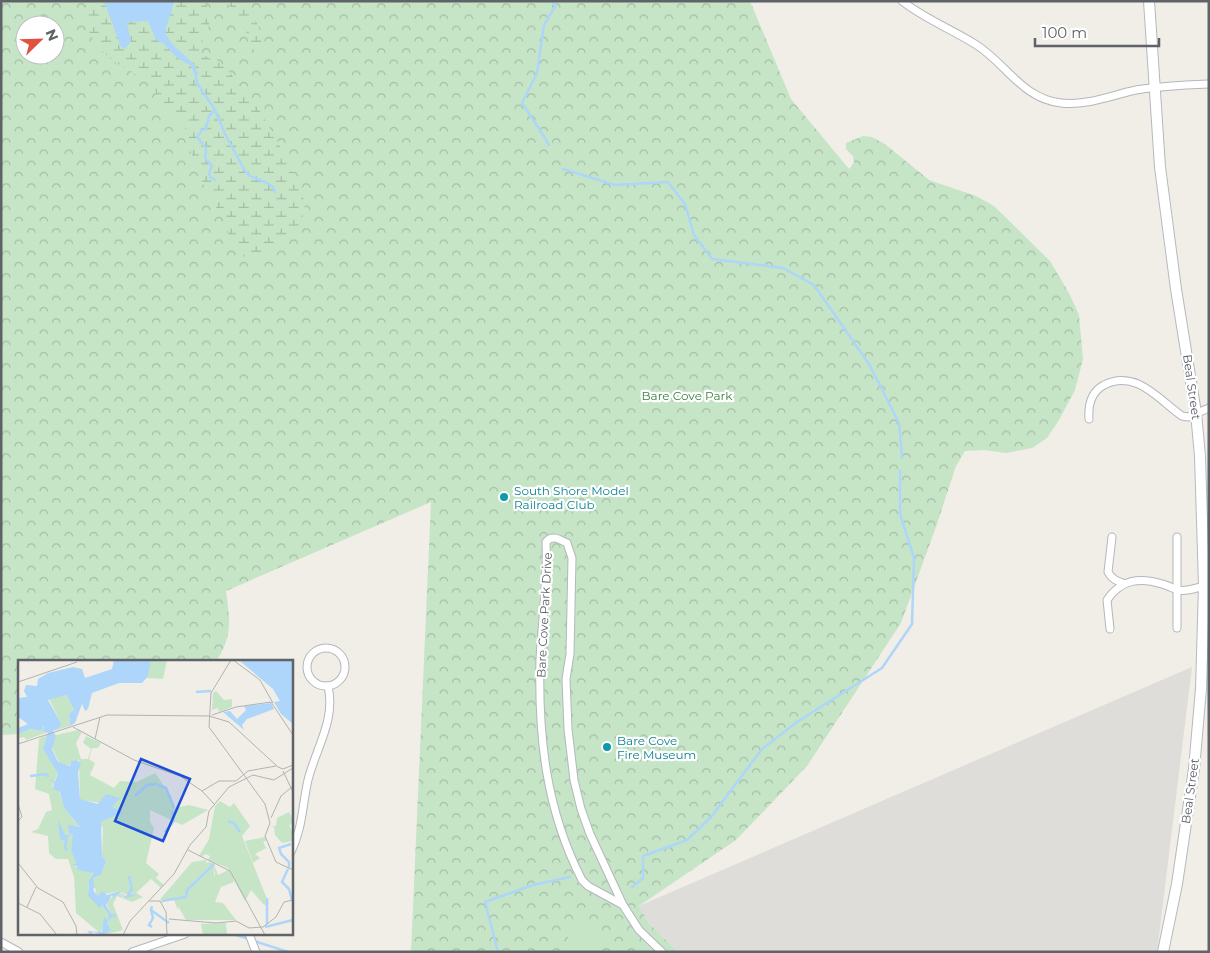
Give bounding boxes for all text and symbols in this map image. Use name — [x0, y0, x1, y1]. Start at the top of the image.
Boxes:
north arrow — [15, 15, 65, 65]
scale bar — [1035, 15, 1159, 47]
text: 100 m — [1042, 23, 1087, 42]
text: N — [41, 26, 62, 44]
street label: Beal Street — [1180, 353, 1204, 421]
park label: Bare Cove Park — [642, 388, 733, 403]
place label: South Shore Model Railroad Club — [514, 483, 629, 512]
marker: South Shore Model Railroad Club — [498, 491, 510, 503]
street label: Bare Cove Park Drive — [533, 552, 555, 678]
inset map — [18, 660, 292, 936]
place label: Bare Cove Fire Museum — [617, 733, 696, 762]
marker: Bare Cove Fire Museum — [601, 741, 613, 753]
street label: Beal Street — [1178, 757, 1202, 825]

